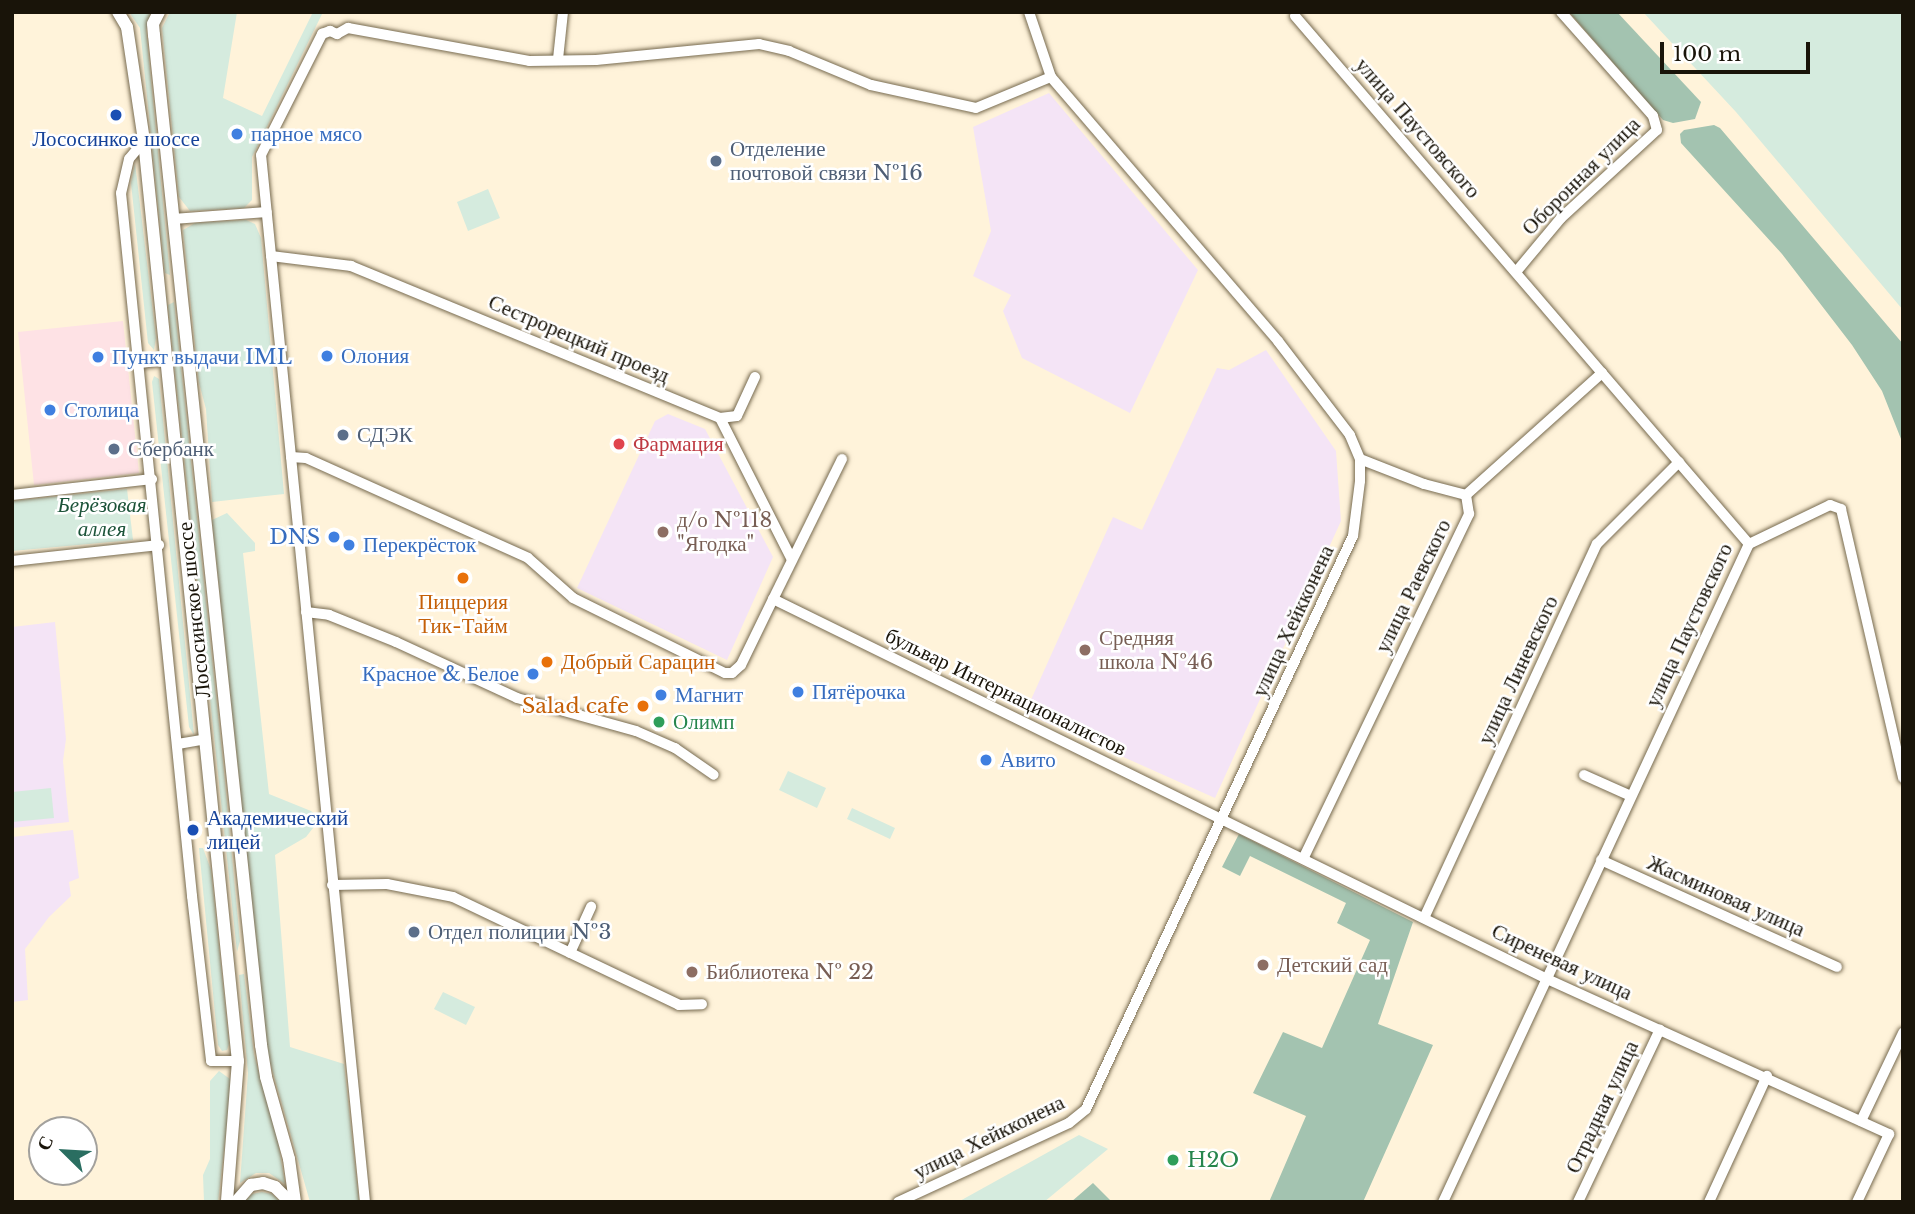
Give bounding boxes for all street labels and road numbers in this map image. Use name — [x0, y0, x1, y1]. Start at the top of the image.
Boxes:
street label: улица Паустовского — [1350, 53, 1486, 203]
street label: Оборонная улица — [1517, 112, 1645, 240]
street label: Сестрорецкий проезд — [485, 289, 673, 389]
street label: улица Раевского — [1370, 515, 1456, 657]
street label: Лососинское шоссе — [172, 521, 216, 699]
street label: улица Паустовского — [1640, 539, 1738, 711]
street label: улица Хейкконена — [1247, 541, 1339, 701]
street label: улица Линевского — [1473, 592, 1563, 748]
street label: бульвар Интернационалистов — [881, 623, 1131, 761]
street label: Жасминовая улица — [1643, 850, 1809, 942]
street label: Сиреневая улица — [1488, 918, 1636, 1006]
street label: Отрадная улица — [1560, 1037, 1644, 1177]
street label: улица Хейкконена — [910, 1090, 1068, 1184]

